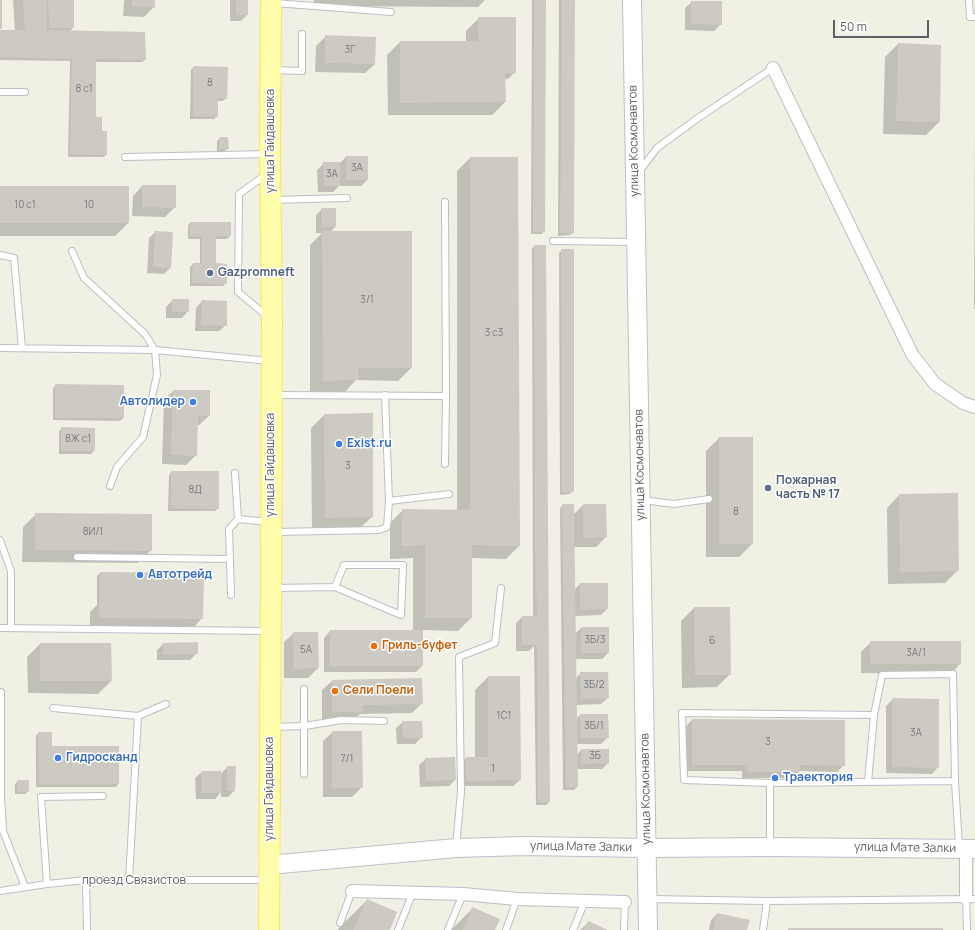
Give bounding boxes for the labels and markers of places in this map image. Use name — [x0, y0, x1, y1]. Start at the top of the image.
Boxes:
place label: Gazpromneft — [218, 266, 295, 280]
marker: Gazpromneft — [205, 268, 215, 278]
place label: Автолидер — [120, 395, 185, 409]
marker: Автолидер — [188, 397, 198, 407]
place label: Exist.ru — [347, 437, 392, 451]
marker: Exist.ru — [334, 439, 344, 449]
place label: Пожарная часть № 17 — [776, 474, 840, 502]
marker: Пожарная часть № 17 — [763, 483, 773, 493]
place label: Автотрейд — [148, 568, 212, 582]
marker: Автотрейд — [135, 570, 145, 580]
place label: Гриль-буфет — [382, 639, 458, 653]
marker: Гриль-буфет — [369, 641, 379, 651]
place label: Сели Поели — [343, 684, 414, 698]
marker: Сели Поели — [330, 686, 340, 696]
place label: Гидросканд — [66, 751, 138, 765]
marker: Гидросканд — [53, 753, 63, 763]
place label: Траектория — [783, 771, 853, 785]
marker: Траектория — [770, 773, 780, 783]

